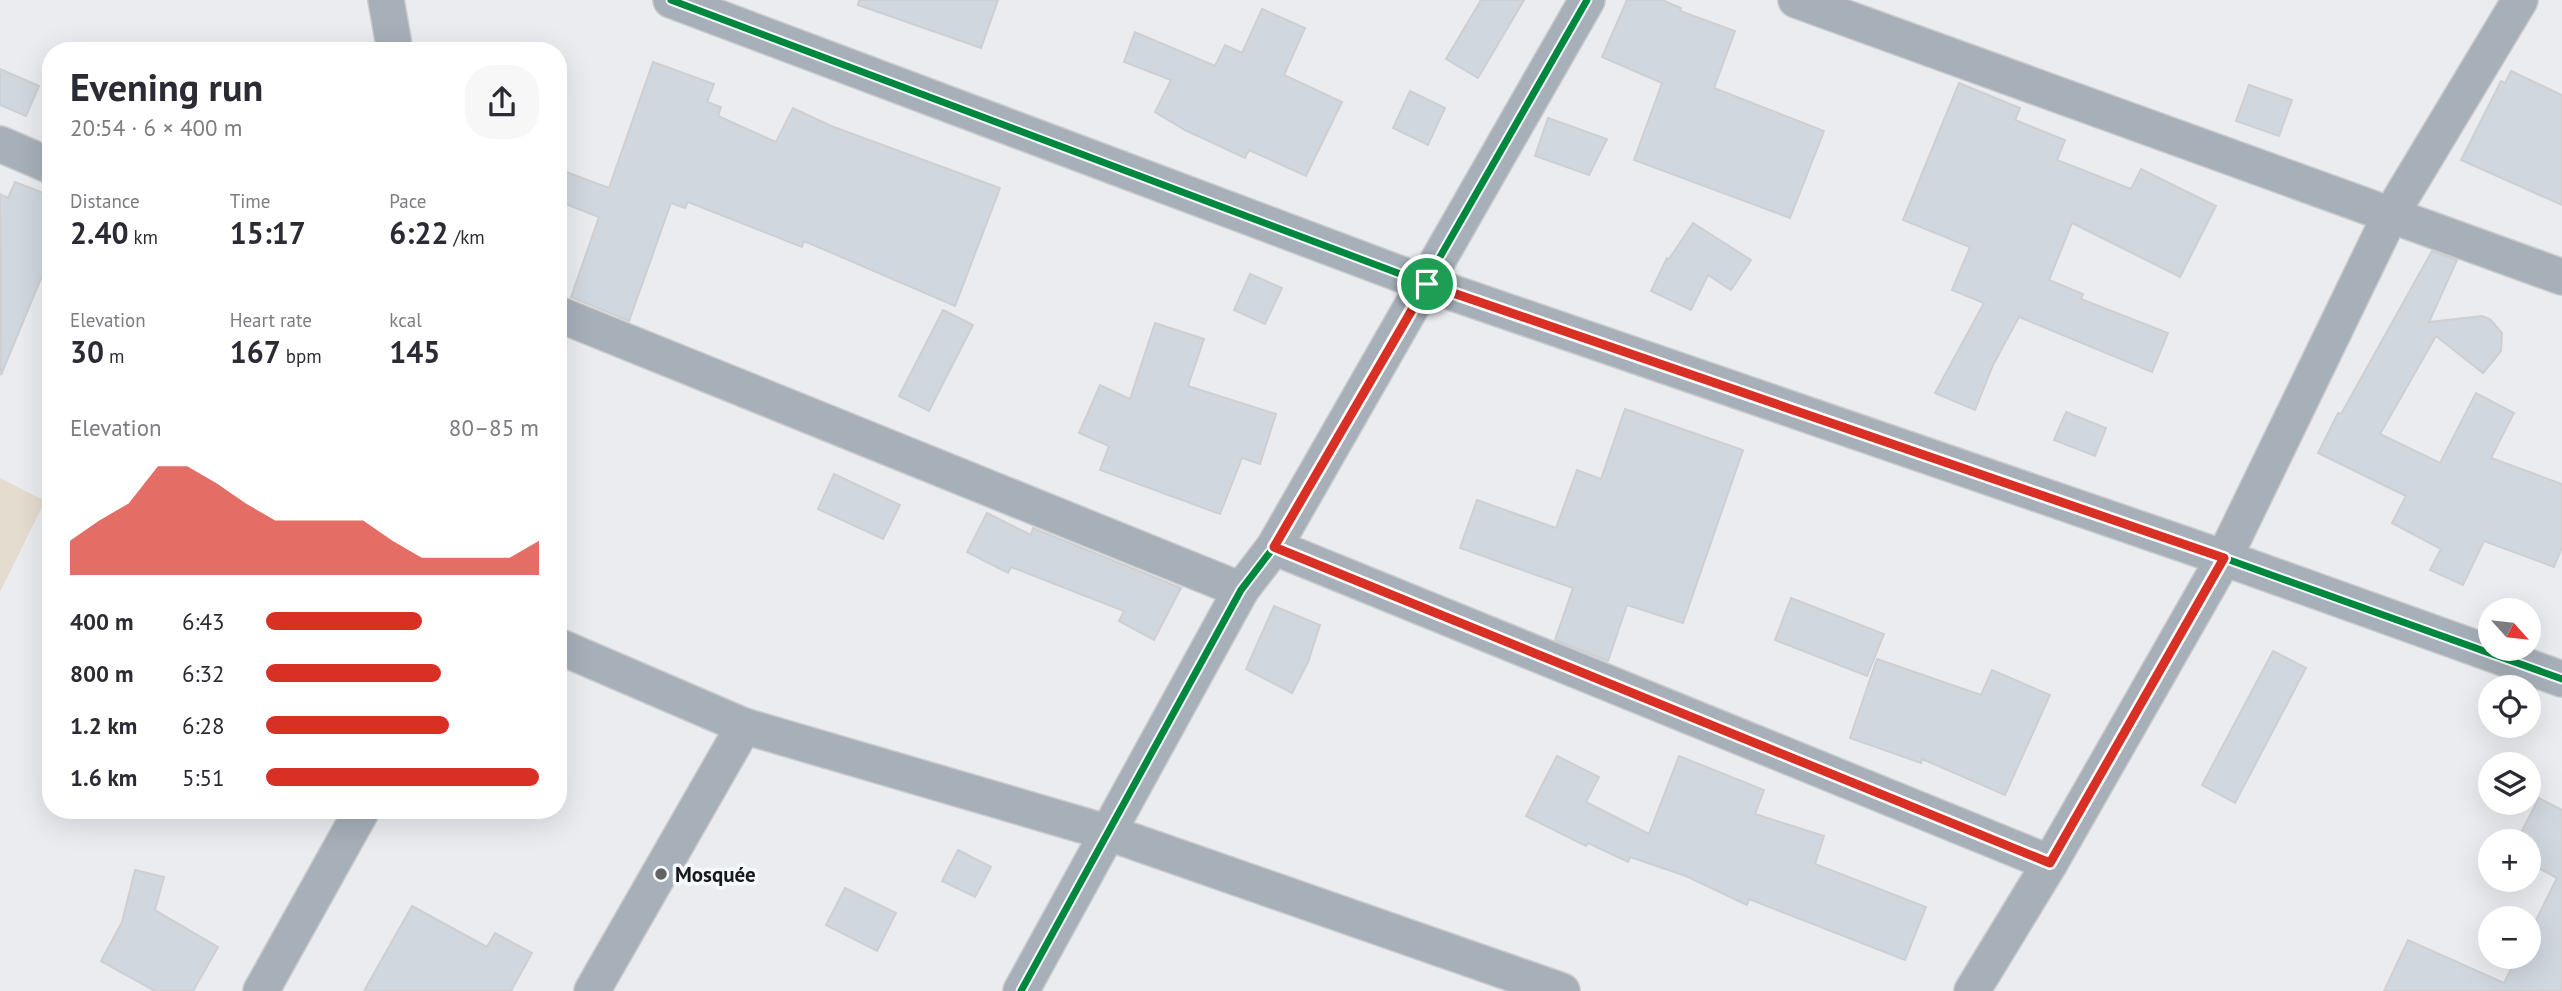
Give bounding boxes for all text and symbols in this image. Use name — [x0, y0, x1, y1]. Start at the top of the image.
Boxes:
text: Evening run — [70, 62, 263, 111]
button: share — [465, 65, 539, 139]
text: 20:54 · 6 × 400 m — [70, 113, 242, 142]
text: Distance — [70, 189, 140, 213]
text: Time — [230, 189, 270, 213]
text: Pace — [389, 189, 427, 213]
text: 2.40 — [70, 213, 128, 252]
text: 15:17 — [230, 213, 306, 252]
text: 6:22 — [389, 213, 448, 252]
text: km — [128, 225, 158, 249]
text: /km — [448, 225, 485, 249]
pin — [1397, 254, 1457, 314]
icon: arrive — [1408, 265, 1446, 303]
text: Elevation — [70, 308, 146, 332]
text: Heart rate — [230, 308, 312, 332]
text: kcal — [389, 308, 422, 332]
text: 30 — [70, 332, 104, 371]
text: 167 — [230, 332, 281, 371]
text: 145 — [389, 332, 440, 371]
text: m — [104, 344, 125, 368]
text: bpm — [281, 344, 322, 368]
text: Elevation — [70, 413, 162, 442]
text: 80–85 m — [449, 413, 539, 442]
north arrow — [2478, 598, 2541, 662]
map controls — [2478, 598, 2541, 969]
text: 400 m — [70, 607, 133, 636]
text: 6:43 — [182, 607, 225, 636]
text: 800 m — [70, 659, 133, 688]
text: 6:32 — [182, 659, 225, 688]
button: locate — [2478, 675, 2541, 738]
text: 1.2 km — [70, 711, 137, 740]
text: 6:28 — [182, 711, 225, 740]
button: layers — [2478, 752, 2541, 815]
text: 1.6 km — [70, 763, 137, 792]
text: 5:51 — [182, 763, 225, 792]
button: + — [2478, 829, 2541, 892]
place label: Mosquée — [675, 861, 756, 888]
marker: Mosquée — [653, 866, 669, 882]
button: − — [2478, 906, 2541, 969]

